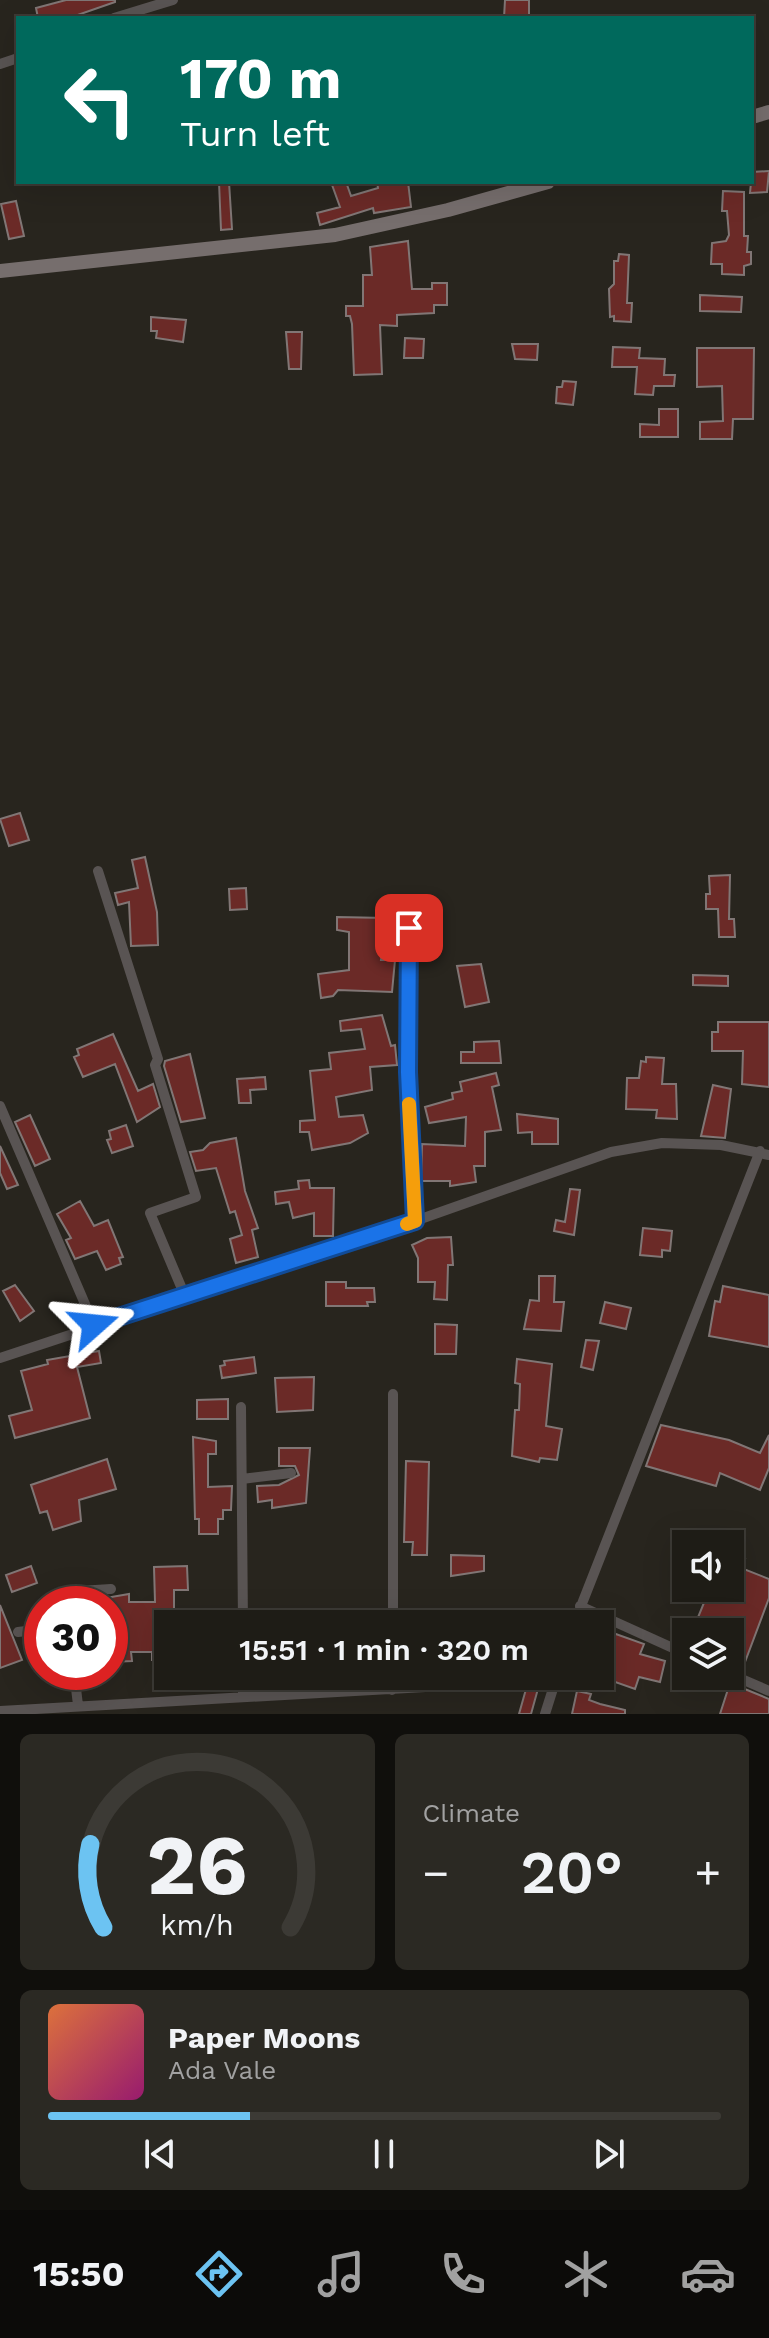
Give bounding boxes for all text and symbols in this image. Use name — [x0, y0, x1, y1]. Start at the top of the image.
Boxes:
text: 170 m — [180, 46, 342, 112]
icon: left — [48, 48, 152, 152]
text: Turn left — [180, 113, 330, 155]
pin — [375, 894, 443, 962]
icon: arrive — [387, 906, 431, 950]
position arrow — [52, 1283, 136, 1367]
map controls — [672, 1530, 744, 1690]
button: sound — [672, 1530, 744, 1602]
speed limit sign: 30 — [24, 1586, 128, 1690]
button: layers — [672, 1618, 744, 1690]
text: 15:51 · 1 min · 320 m — [239, 1632, 529, 1667]
text: Climate — [423, 1798, 520, 1828]
text: 26 — [147, 1817, 248, 1914]
text: 20° — [520, 1837, 623, 1908]
text: − — [423, 1847, 449, 1899]
text: + — [694, 1847, 721, 1899]
text: km/h — [160, 1908, 234, 1942]
text: Paper Moons — [168, 2020, 360, 2055]
text: Ada Vale — [168, 2055, 276, 2085]
icon: previous — [138, 2132, 182, 2176]
icon: pause — [362, 2132, 406, 2176]
icon: next — [587, 2132, 631, 2176]
icon: directions — [191, 2246, 247, 2302]
icon: music — [313, 2246, 369, 2302]
icon: phone — [435, 2246, 491, 2302]
icon: climate — [558, 2246, 614, 2302]
icon: car — [680, 2246, 736, 2302]
text: 15:50 — [33, 2253, 125, 2295]

